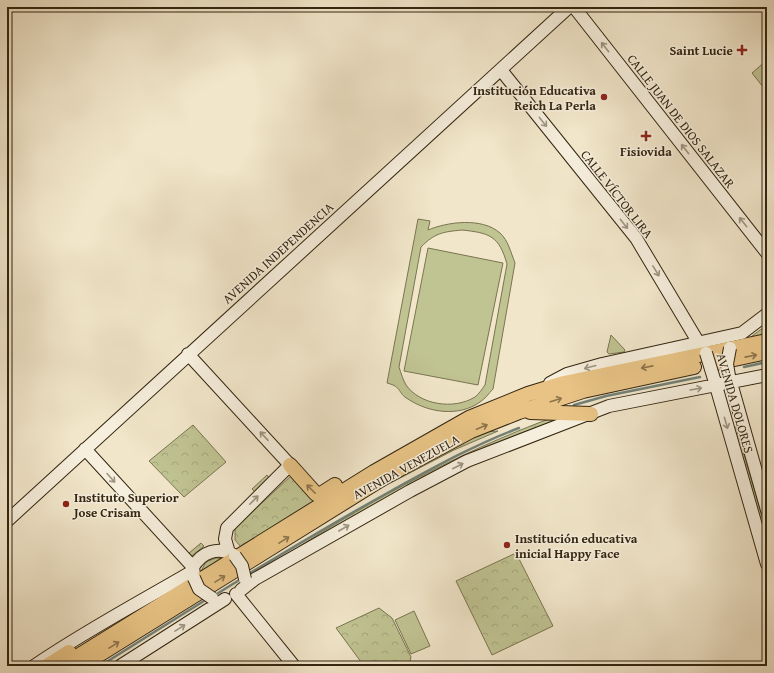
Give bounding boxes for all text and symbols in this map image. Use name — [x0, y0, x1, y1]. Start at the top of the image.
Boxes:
place label: Saint Lucie — [669, 41, 733, 60]
one-way arrow — [601, 42, 609, 53]
marker: Saint Lucie — [736, 44, 748, 56]
street label: CALLE JUAN DE DIOS SALAZAR — [623, 50, 740, 192]
place label: Institución Educativa Reich La Perla — [473, 81, 596, 115]
marker: Institución Educativa Reich La Perla — [599, 92, 609, 102]
one-way arrow — [539, 117, 548, 128]
marker: Fisiovida — [640, 130, 652, 142]
place label: Fisiovida — [620, 142, 672, 161]
one-way arrow — [681, 144, 689, 155]
street label: CALLE VÍCTOR LIRA — [576, 146, 658, 242]
street label: AVENIDA INDEPENDENCIA — [218, 198, 338, 308]
one-way arrow — [738, 217, 747, 228]
one-way arrow — [620, 218, 629, 229]
one-way arrow — [652, 266, 661, 277]
street label: AVENIDA DOLORES — [712, 351, 758, 455]
one-way arrow — [744, 352, 757, 360]
one-way arrow — [641, 363, 654, 371]
one-way arrow — [584, 364, 597, 371]
one-way arrow — [689, 385, 702, 393]
one-way arrow — [550, 395, 562, 403]
one-way arrow — [723, 416, 730, 429]
one-way arrow — [475, 423, 487, 430]
street label: AVENIDA VENEZUELA — [349, 430, 463, 504]
one-way arrow — [260, 431, 269, 441]
one-way arrow — [452, 462, 464, 469]
one-way arrow — [106, 473, 116, 483]
one-way arrow — [307, 484, 316, 494]
place label: Instituto Superior Jose Crisam — [72, 488, 179, 522]
one-way arrow — [249, 495, 259, 505]
marker: Instituto Superior Jose Crisam — [61, 499, 71, 509]
one-way arrow — [338, 524, 350, 532]
place label: Institución educativa inicial Happy Face — [515, 529, 638, 563]
one-way arrow — [278, 536, 289, 544]
marker: Institución educativa inicial Happy Face — [502, 540, 512, 550]
one-way arrow — [214, 575, 226, 583]
one-way arrow — [174, 624, 186, 632]
one-way arrow — [108, 641, 120, 649]

